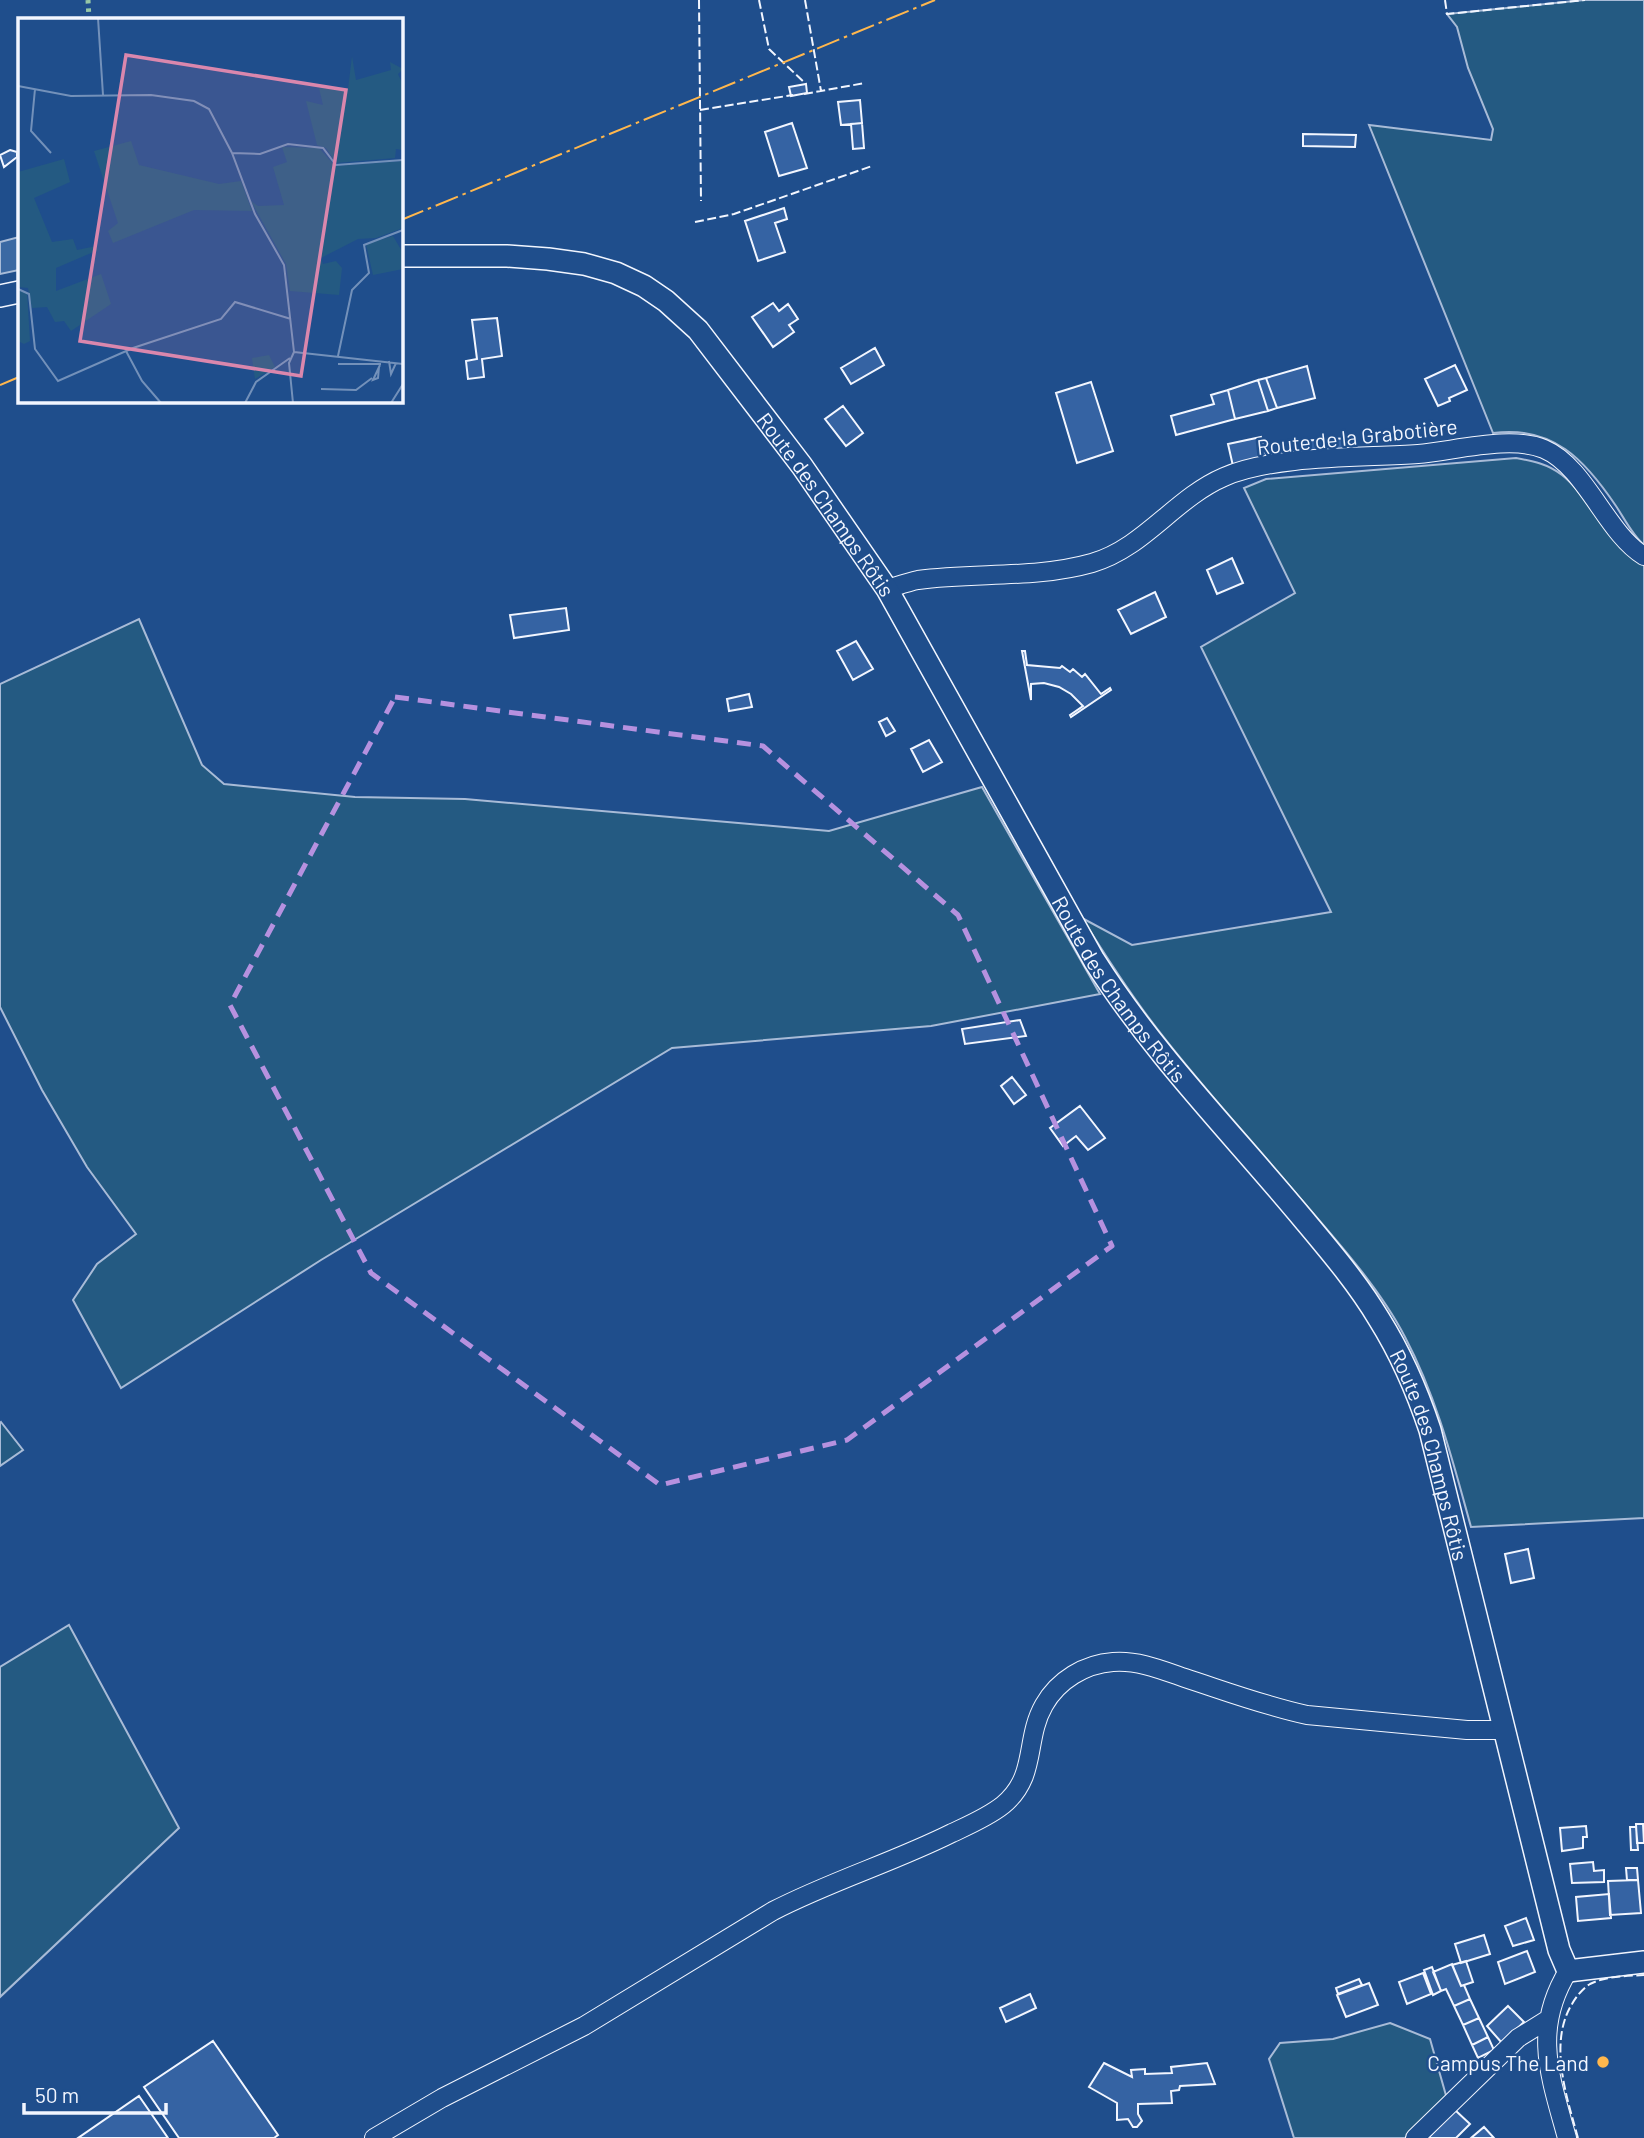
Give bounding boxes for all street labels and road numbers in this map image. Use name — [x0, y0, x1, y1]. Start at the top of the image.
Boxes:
street label: Route des Champs Rôtis — [753, 407, 901, 600]
street label: Route de la Grabotière — [1255, 413, 1459, 459]
street label: Route des Champs Rôtis — [1048, 891, 1192, 1087]
street label: Route des Champs Rôtis — [1386, 1345, 1474, 1563]

